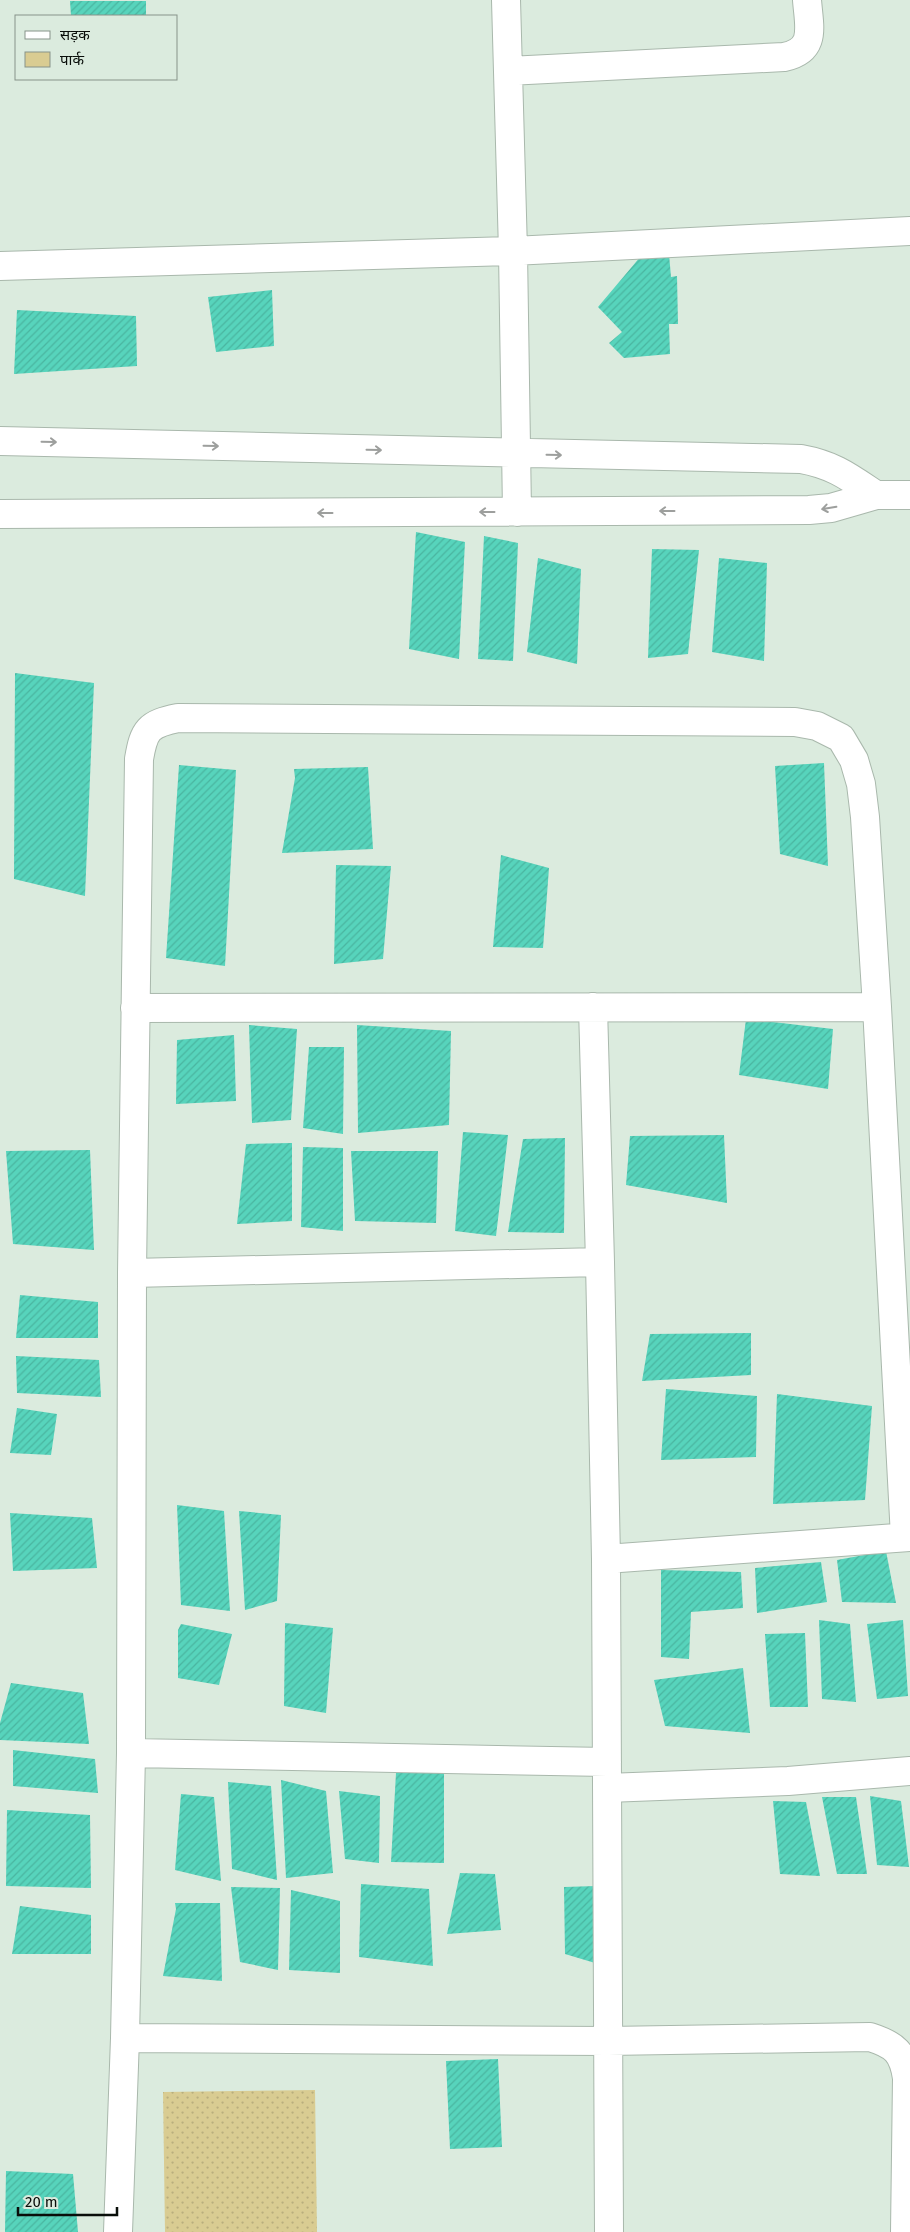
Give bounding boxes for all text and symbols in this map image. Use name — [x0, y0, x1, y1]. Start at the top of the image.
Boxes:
legend — [15, 15, 178, 80]
text: सड़क — [60, 26, 90, 44]
text: पार्क — [60, 51, 84, 69]
one-way arrow — [40, 437, 56, 447]
one-way arrow — [202, 441, 219, 451]
one-way arrow — [365, 445, 381, 455]
one-way arrow — [545, 450, 561, 459]
one-way arrow — [822, 503, 838, 513]
one-way arrow — [659, 506, 676, 516]
one-way arrow — [479, 507, 496, 517]
one-way arrow — [317, 508, 333, 518]
scale bar — [18, 2184, 116, 2216]
text: 20 m — [25, 2193, 58, 2211]

